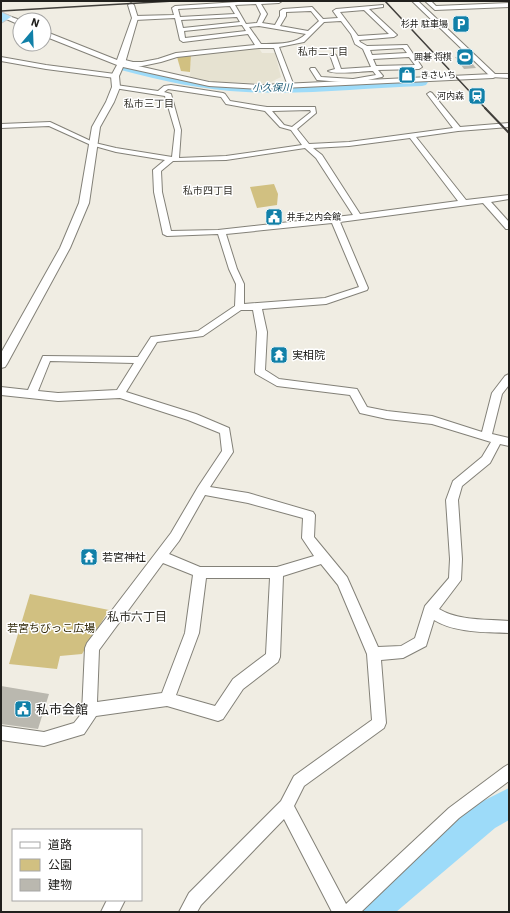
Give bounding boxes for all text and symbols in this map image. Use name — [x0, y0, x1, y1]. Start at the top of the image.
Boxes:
north arrow — [12, 12, 52, 52]
parking icon: 杉井 駐車場 — [451, 14, 471, 34]
text: N — [29, 15, 41, 30]
place label: 杉井 駐車場 — [401, 18, 448, 29]
district label: 私市二丁目 — [298, 45, 348, 58]
sports icon: 囲碁 将棋 — [455, 47, 475, 67]
place label: 囲碁 将棋 — [414, 51, 452, 62]
shop icon: きさいち — [397, 65, 417, 85]
place label: きさいち — [420, 69, 456, 80]
water label: 小久保川 — [252, 81, 293, 94]
station icon: 河内森 — [467, 86, 487, 106]
place label: 河内森 — [437, 90, 464, 101]
district label: 私市三丁目 — [124, 97, 174, 110]
district label: 私市四丁目 — [183, 184, 233, 197]
public building icon: 井手之内会館 — [264, 207, 284, 227]
place label: 井手之内会館 — [287, 211, 341, 222]
temple icon: 実相院 — [269, 345, 289, 365]
place label: 実相院 — [292, 348, 325, 362]
temple icon: 若宮神社 — [79, 547, 99, 567]
place label: 若宮神社 — [102, 550, 146, 564]
district label: 私市六丁目 — [107, 609, 167, 624]
park label: 若宮ちびっこ広場 — [7, 621, 95, 635]
public building icon: 私市会館 — [13, 699, 33, 719]
place label: 私市会館 — [36, 701, 88, 718]
legend — [12, 829, 142, 901]
text: 道路 — [48, 837, 72, 852]
text: 公園 — [48, 857, 72, 872]
text: 建物 — [48, 877, 72, 892]

